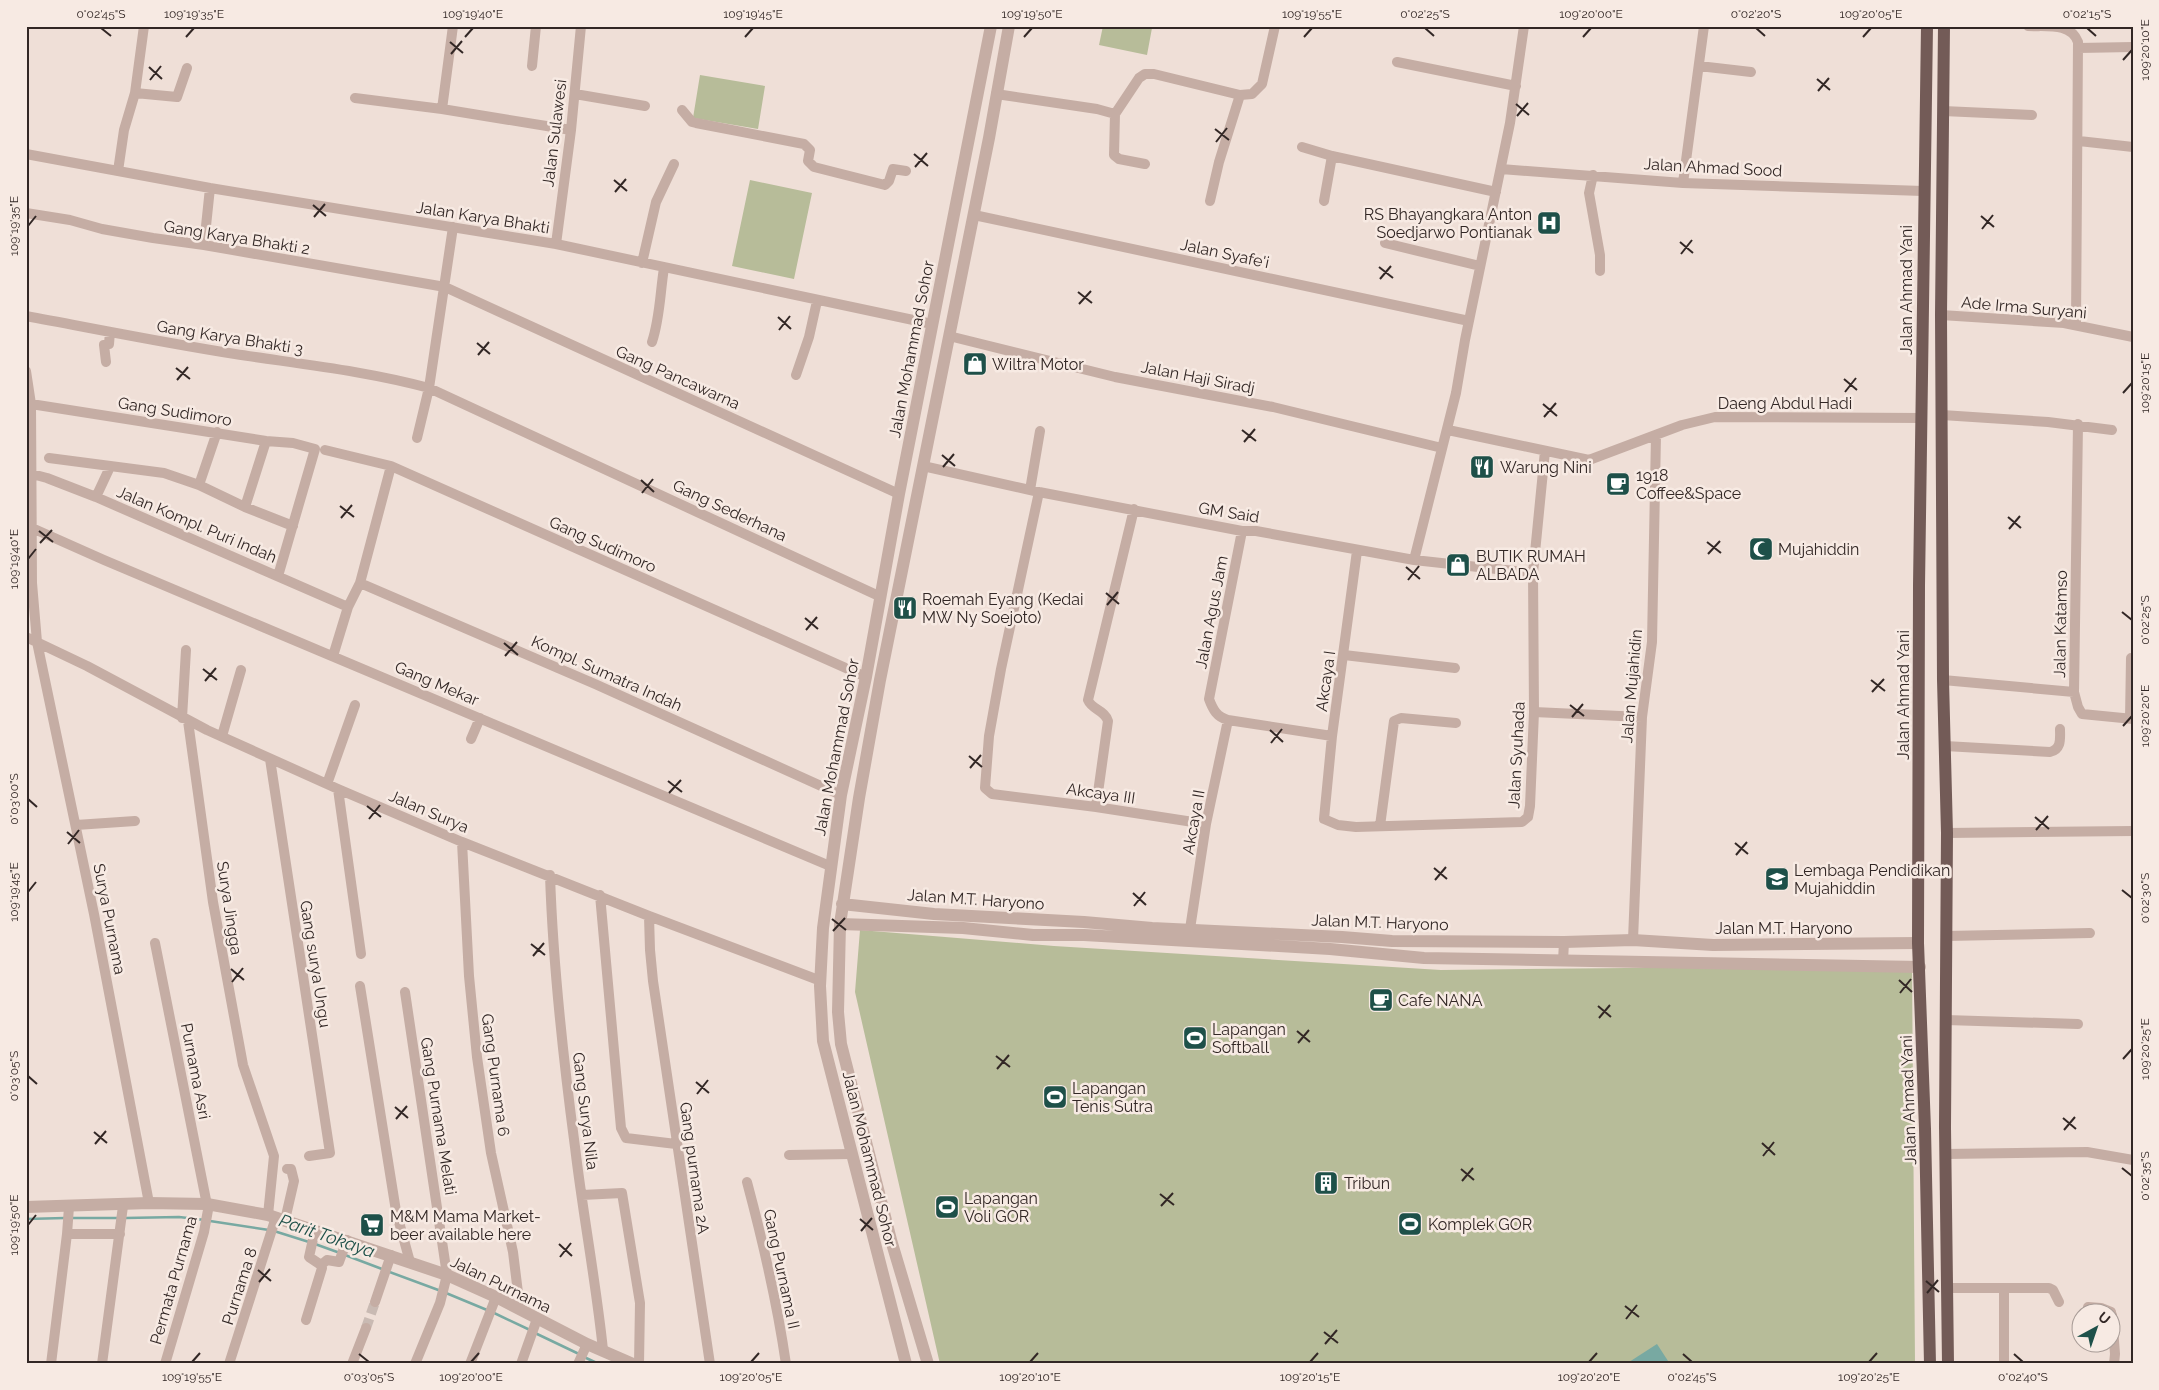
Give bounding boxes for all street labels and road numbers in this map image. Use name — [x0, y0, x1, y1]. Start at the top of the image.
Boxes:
street label: Jalan Sulawesi — [538, 78, 571, 188]
street label: Jalan Ahmad Sood — [1643, 154, 1783, 181]
street label: Jalan Karya Bhakti — [415, 198, 551, 237]
street label: Gang Karya Bhakti 2 — [162, 217, 311, 258]
street label: Jalan Ahmad Yani — [1897, 225, 1916, 355]
street label: Jalan Syafe'i — [1179, 235, 1271, 272]
street label: Jalan Mohammad Sohor — [885, 259, 938, 439]
street label: Ade Irma Suryani — [1960, 293, 2088, 322]
street label: Gang Karya Bhakti 3 — [155, 317, 305, 358]
street label: Gang Pancawarna — [613, 342, 743, 413]
street label: Jalan Haji Siradj — [1139, 357, 1256, 398]
street label: Gang Sudimoro — [117, 393, 233, 430]
street label: Daeng Abdul Hadi — [1718, 394, 1852, 413]
street label: Gang Sederhana — [670, 476, 790, 545]
street label: Jalan Kompl. Puri Indah — [114, 482, 280, 567]
street label: GM Said — [1197, 498, 1261, 527]
street label: Gang Sudimoro — [546, 512, 659, 577]
street label: Jalan Agus Jam — [1191, 554, 1232, 670]
street label: Jalan Katamso — [2050, 570, 2071, 678]
street label: Jalan Mujahidin — [1617, 628, 1646, 744]
street label: Jalan Ahmad Yani — [1894, 630, 1913, 760]
street label: Kompl. Sumatra Indah — [528, 632, 685, 715]
street label: Akcaya I — [1312, 649, 1339, 713]
street label: Gang Mekar — [392, 657, 482, 710]
street label: Jalan Mohammad Sohor — [810, 657, 863, 837]
street label: Jalan Syuhada — [1504, 701, 1529, 809]
street label: Akcaya III — [1065, 779, 1137, 808]
street label: Jalan Surya — [386, 786, 472, 837]
street label: Akcaya II — [1178, 788, 1209, 856]
street label: Surya Jingga — [213, 860, 246, 956]
street label: Surya Purnama — [89, 862, 130, 976]
street label: Jalan M.T. Haryono — [907, 885, 1045, 914]
street label: Gang surya Ungu — [296, 899, 335, 1029]
street label: Jalan M.T. Haryono — [1311, 911, 1449, 934]
street label: Jalan M.T. Haryono — [1715, 919, 1853, 938]
street label: Gang Purnama 6 — [477, 1012, 514, 1138]
street label: Purnama Asri — [177, 1021, 214, 1121]
street label: Jalan Ahmad Yani — [1897, 1035, 1920, 1165]
street label: Gang Purnama Melati — [417, 1036, 460, 1196]
street label: Gang Surya Nila — [569, 1051, 602, 1171]
street label: Jalan Mohammad Sohor — [839, 1069, 901, 1249]
street label: Gang purnama 2A — [676, 1101, 713, 1236]
street label: Gang Purnama II — [760, 1207, 803, 1331]
street label: Permata Purnama — [146, 1214, 201, 1347]
street label: Purnama 8 — [218, 1245, 261, 1327]
street label: Jalan Purnama — [447, 1252, 554, 1317]

